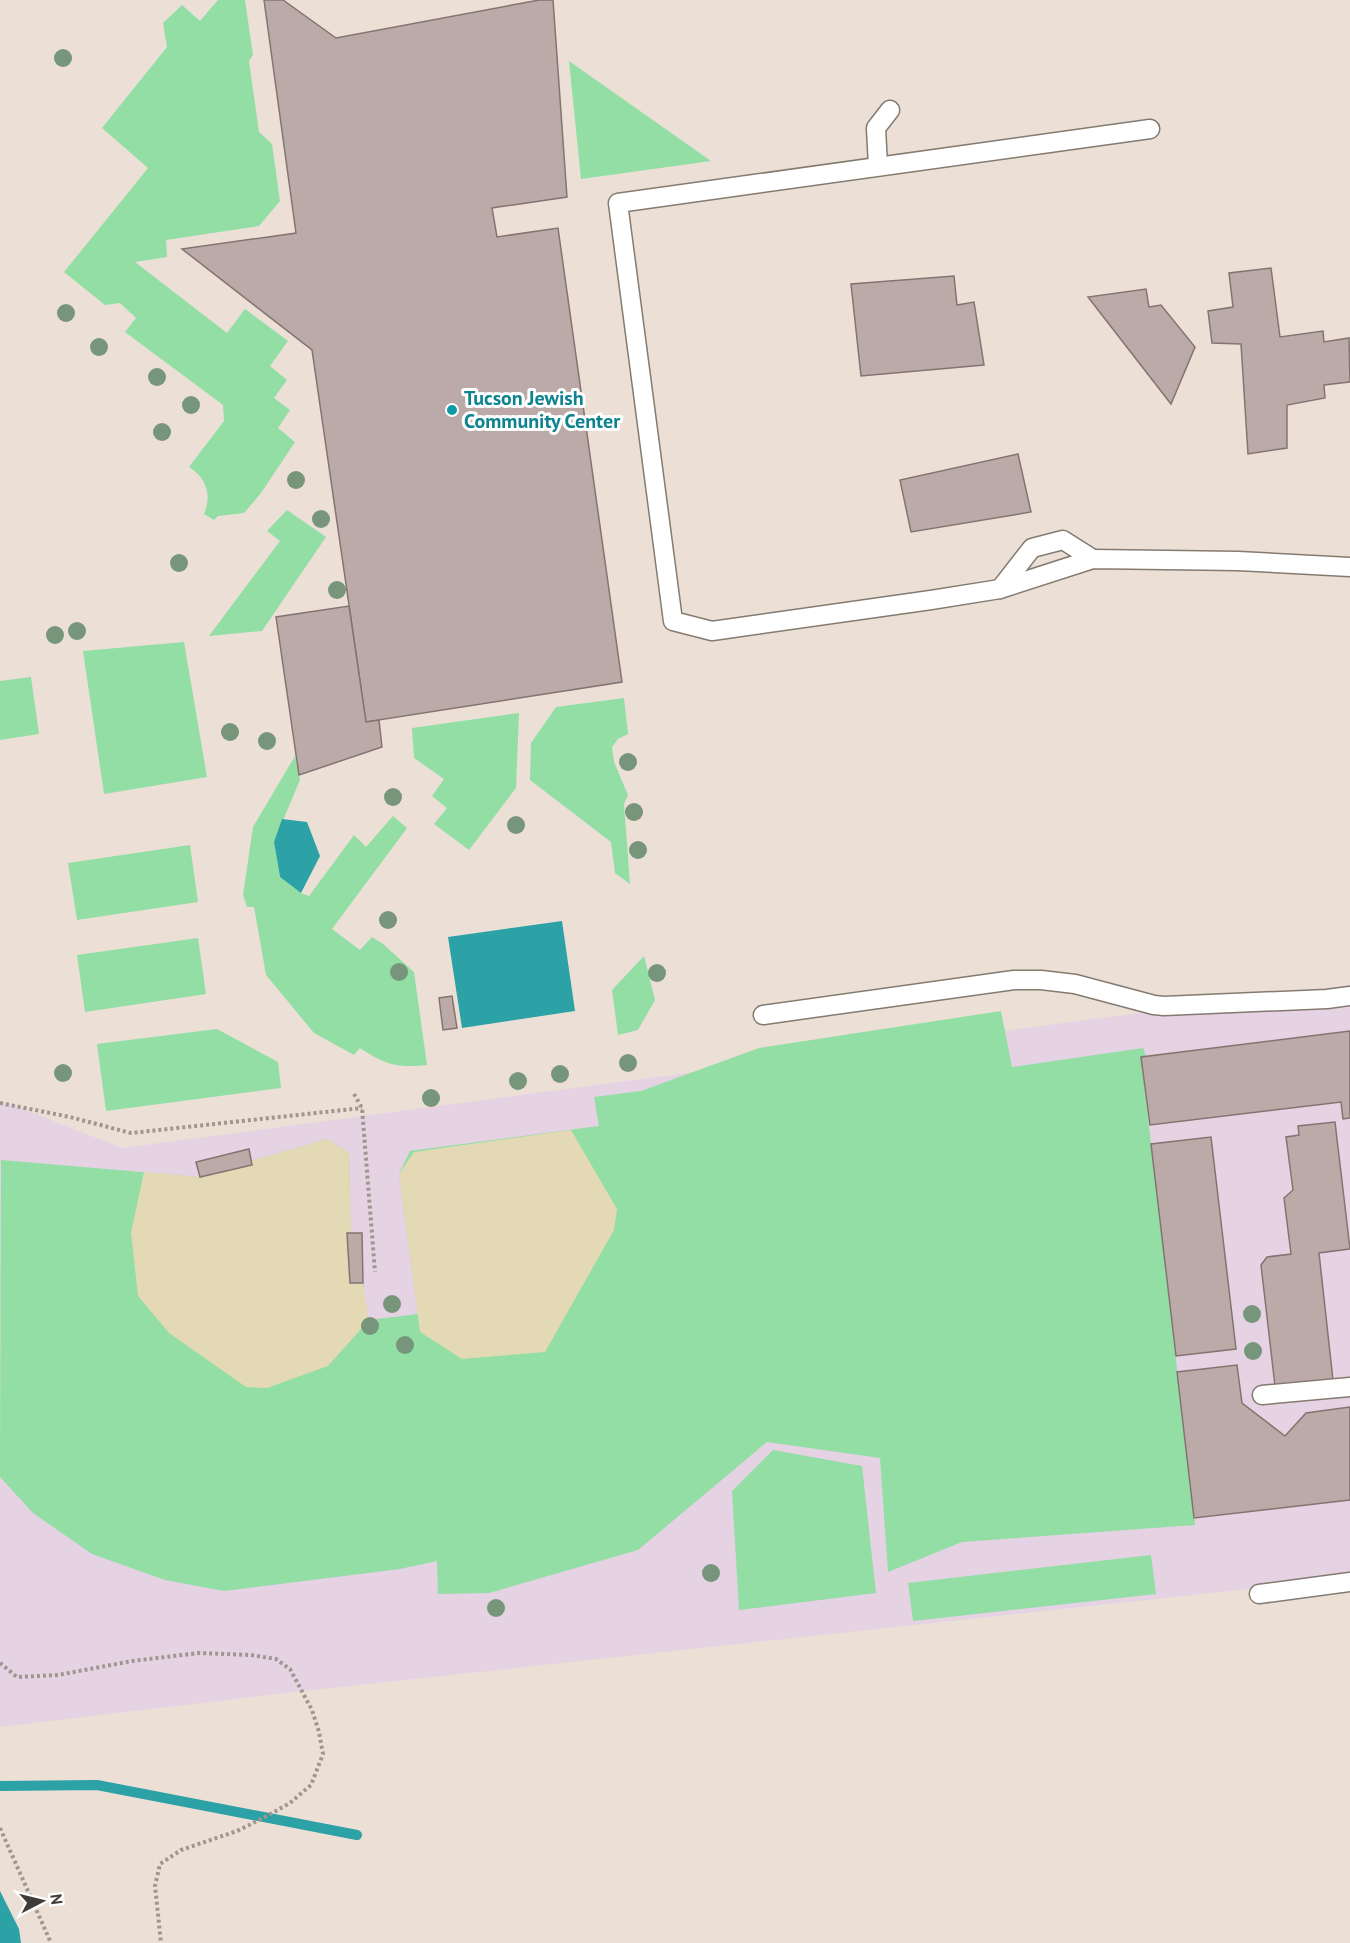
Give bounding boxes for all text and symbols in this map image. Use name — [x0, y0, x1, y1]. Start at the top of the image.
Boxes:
place label: Tucson Jewish Community Center — [464, 385, 620, 434]
marker: Tucson Jewish Community Center — [445, 403, 459, 417]
north arrow — [12, 1871, 72, 1931]
text: N — [46, 1893, 67, 1906]

